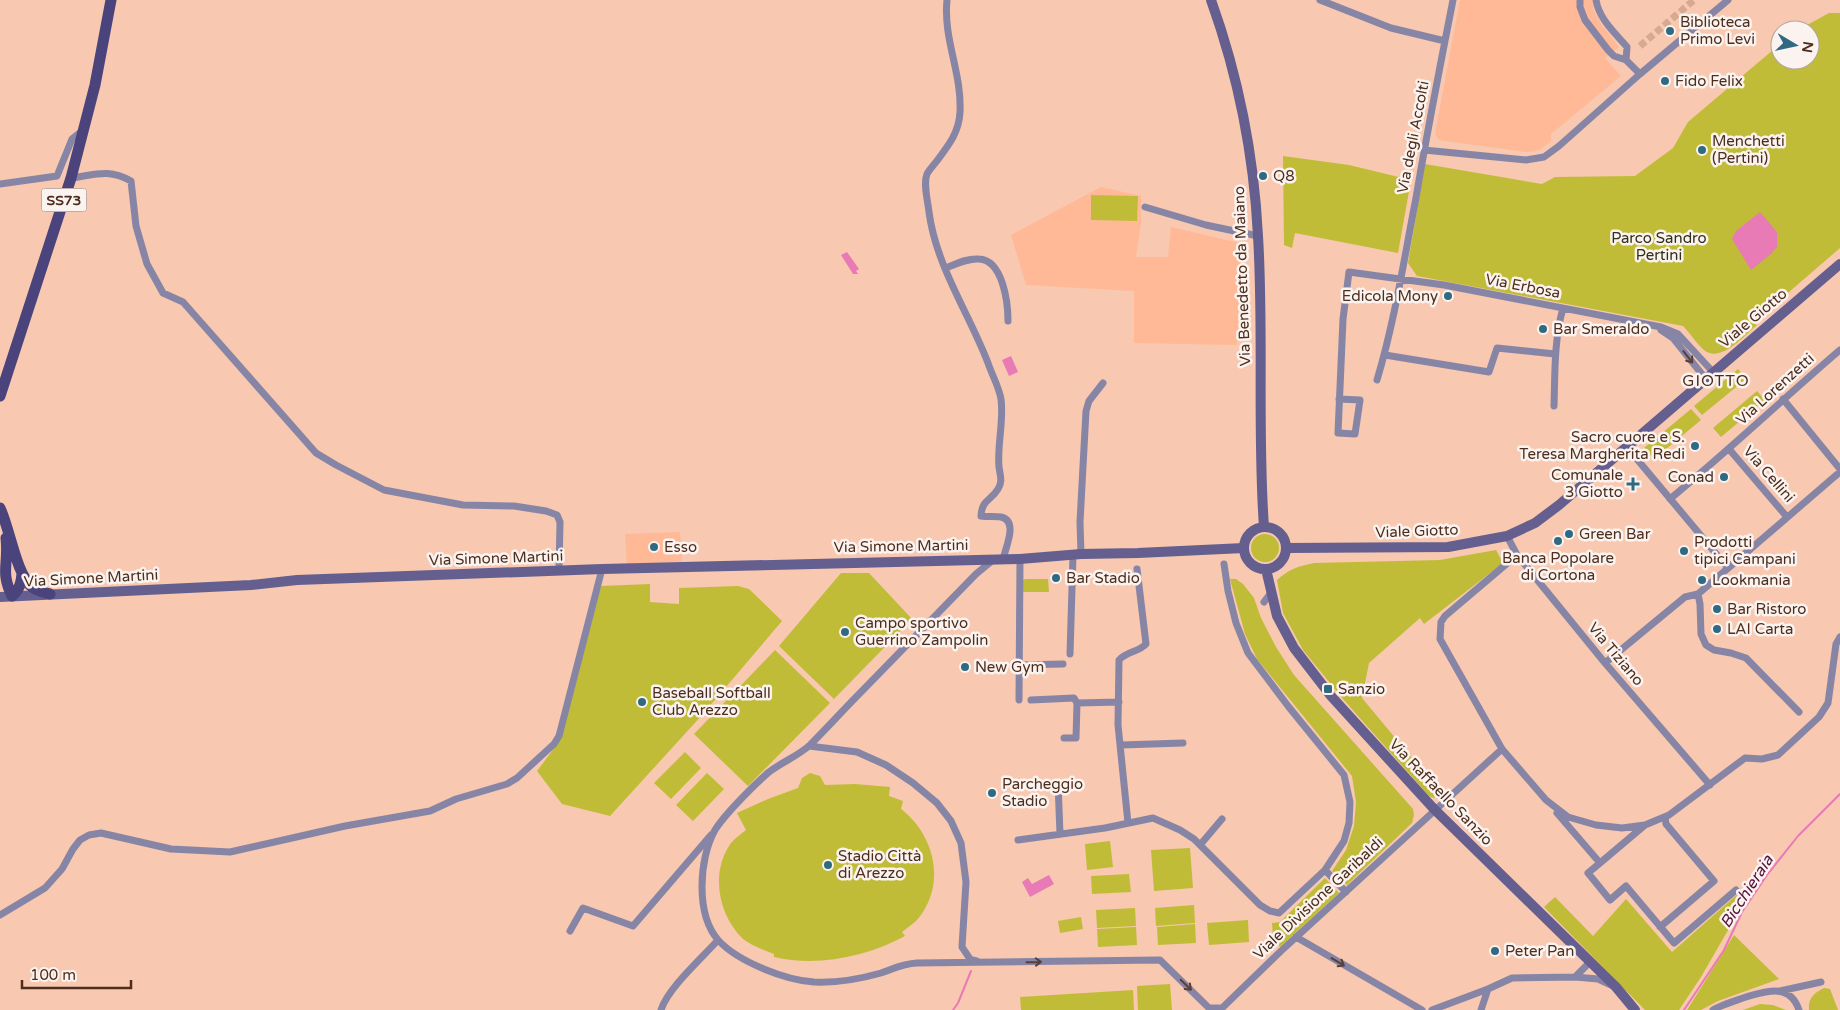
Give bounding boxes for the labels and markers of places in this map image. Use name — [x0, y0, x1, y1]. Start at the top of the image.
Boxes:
place label: Biblioteca Primo Levi — [1680, 13, 1755, 48]
marker: Biblioteca Primo Levi — [1664, 25, 1676, 37]
place label: Fido Felix — [1675, 72, 1743, 90]
marker: Fido Felix — [1659, 75, 1671, 87]
place label: Menchetti (Pertini) — [1712, 132, 1785, 167]
marker: Menchetti (Pertini) — [1696, 144, 1708, 156]
place label: Q8 — [1273, 167, 1295, 185]
marker: Q8 — [1257, 170, 1269, 182]
place label: Edicola Mony — [1342, 287, 1438, 305]
marker: Edicola Mony — [1442, 290, 1454, 302]
place label: Bar Smeraldo — [1553, 320, 1649, 338]
marker: Bar Smeraldo — [1537, 323, 1549, 335]
place label: Sacro cuore e S. Teresa Margherita Redi — [1519, 428, 1685, 463]
marker: Sacro cuore e S. Teresa Margherita Redi — [1689, 440, 1701, 452]
place label: Comunale 3 Giotto — [1551, 466, 1623, 501]
place label: Conad — [1668, 468, 1714, 486]
marker: Conad — [1718, 471, 1730, 483]
marker: Comunale 3 Giotto — [1627, 478, 1639, 490]
place label: Green Bar — [1579, 525, 1651, 543]
marker: Green Bar — [1563, 528, 1575, 540]
place label: Prodotti tipici Campani — [1694, 533, 1796, 568]
marker: Banca Popolare di Cortona — [1552, 535, 1564, 547]
place label: Esso — [664, 538, 697, 556]
marker: Esso — [648, 541, 660, 553]
marker: Prodotti tipici Campani — [1678, 545, 1690, 557]
place label: Banca Popolare di Cortona — [1502, 549, 1614, 584]
place label: Bar Stadio — [1066, 569, 1140, 587]
place label: Lookmania — [1712, 571, 1791, 589]
marker: Bar Stadio — [1050, 572, 1062, 584]
marker: Lookmania — [1696, 574, 1708, 586]
place label: Bar Ristoro — [1727, 600, 1806, 618]
marker: Bar Ristoro — [1711, 603, 1723, 615]
place label: Campo sportivo Guerrino Zampolin — [855, 614, 988, 649]
place label: LAI Carta — [1727, 620, 1793, 638]
marker: LAI Carta — [1711, 623, 1723, 635]
marker: Campo sportivo Guerrino Zampolin — [839, 626, 851, 638]
place label: New Gym — [975, 658, 1044, 676]
marker: New Gym — [959, 661, 971, 673]
place label: Sanzio — [1338, 680, 1385, 698]
marker: Sanzio — [1322, 683, 1334, 695]
place label: Baseball Softball Club Arezzo — [652, 684, 771, 719]
marker: Baseball Softball Club Arezzo — [636, 696, 648, 708]
place label: Parcheggio Stadio — [1002, 775, 1083, 810]
marker: Parcheggio Stadio — [986, 787, 998, 799]
place label: Stadio Città di Arezzo — [838, 847, 921, 882]
marker: Stadio Città di Arezzo — [822, 859, 834, 871]
place label: Peter Pan — [1505, 942, 1574, 960]
marker: Peter Pan — [1489, 945, 1501, 957]

